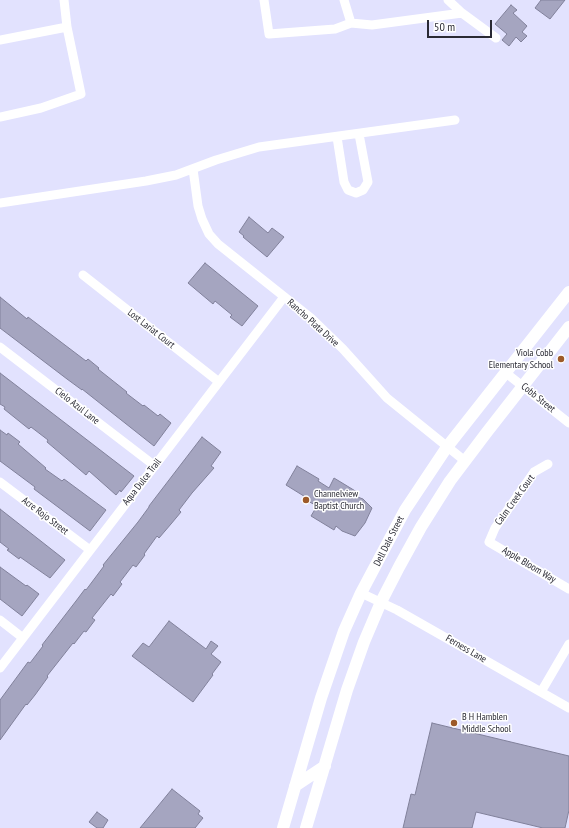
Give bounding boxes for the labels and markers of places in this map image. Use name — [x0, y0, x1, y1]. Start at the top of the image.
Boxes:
place label: Viola Cobb Elementary School — [489, 347, 553, 370]
marker: Viola Cobb Elementary School — [556, 354, 566, 364]
place label: Channelview Baptist Church — [314, 488, 364, 512]
marker: Channelview Baptist Church — [301, 495, 311, 505]
place label: B H Hamblen Middle School — [462, 711, 511, 734]
marker: B H Hamblen Middle School — [449, 718, 459, 728]

